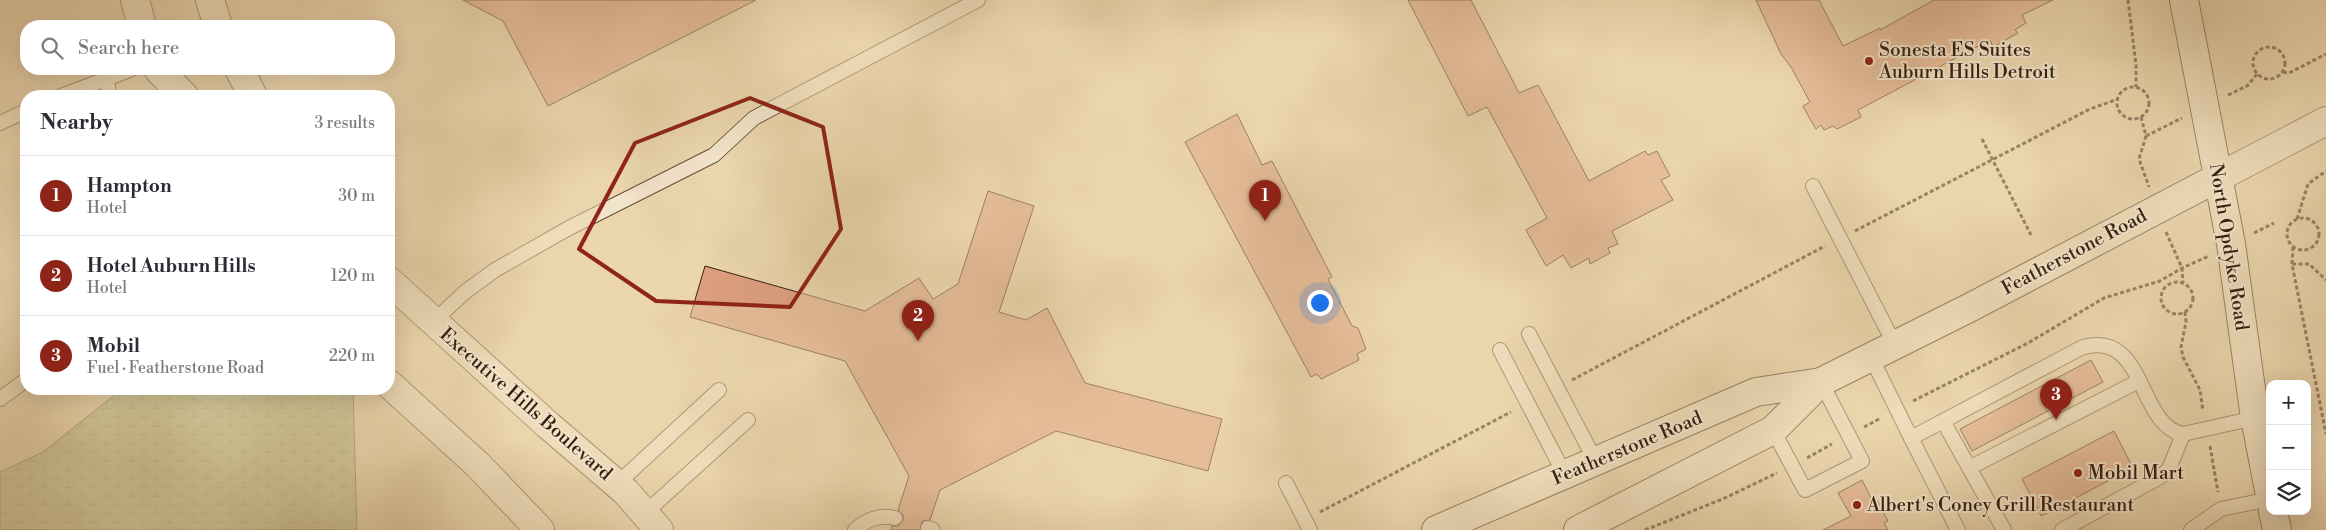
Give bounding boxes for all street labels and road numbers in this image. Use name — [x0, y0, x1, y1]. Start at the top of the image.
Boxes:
street label: North Opdyke Road — [2204, 162, 2254, 333]
street label: Featherstone Road — [1997, 204, 2151, 300]
street label: Executive Hills Boulevard — [435, 322, 617, 486]
street label: Featherstone Road — [1548, 405, 1706, 491]

